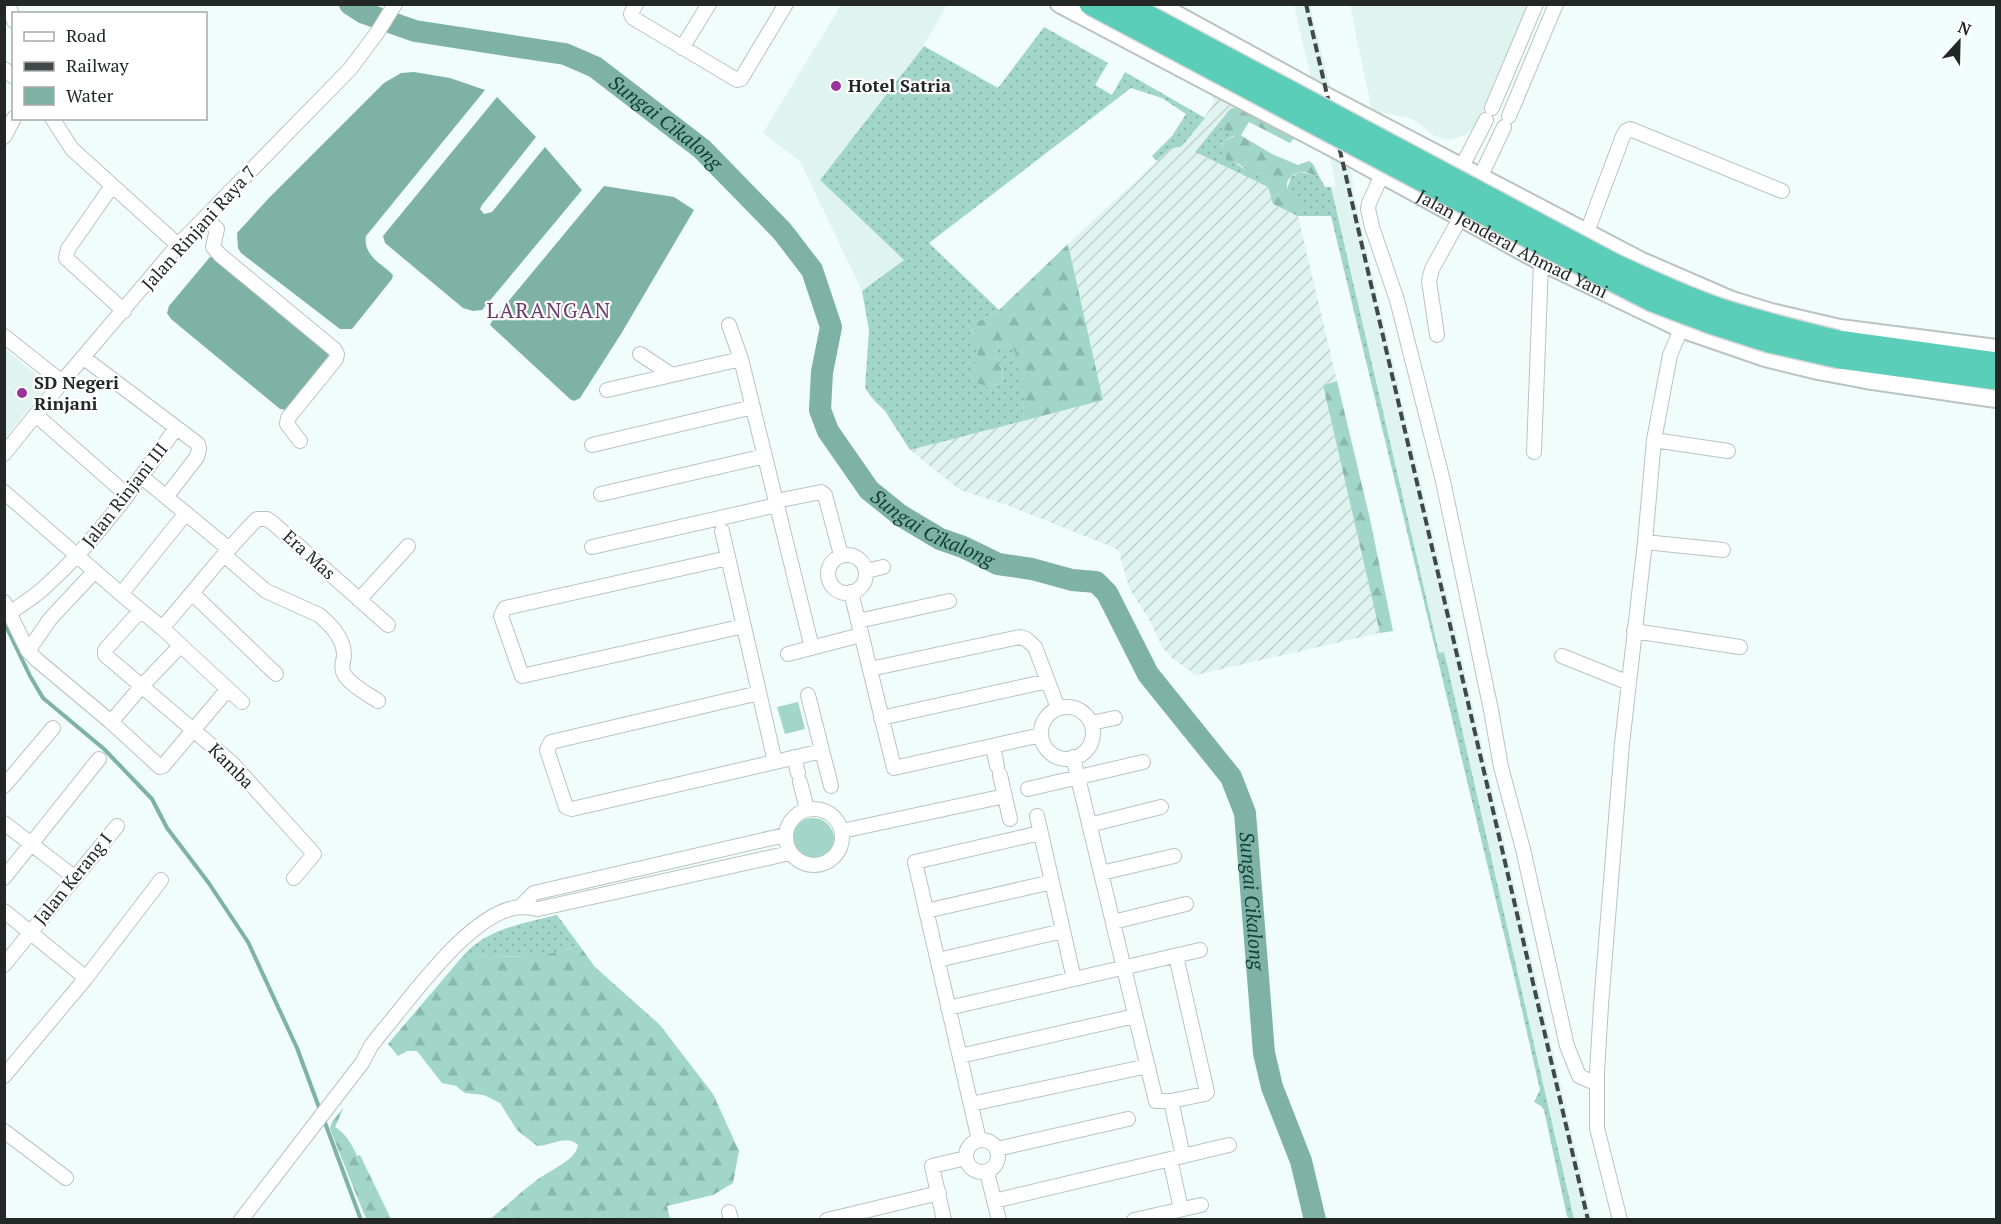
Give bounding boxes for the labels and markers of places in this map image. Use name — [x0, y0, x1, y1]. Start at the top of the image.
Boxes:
place label: Hotel Satria — [848, 73, 951, 97]
marker: Hotel Satria — [829, 79, 843, 93]
place label: SD Negeri Rinjani — [34, 370, 119, 415]
marker: SD Negeri Rinjani — [15, 386, 29, 400]

